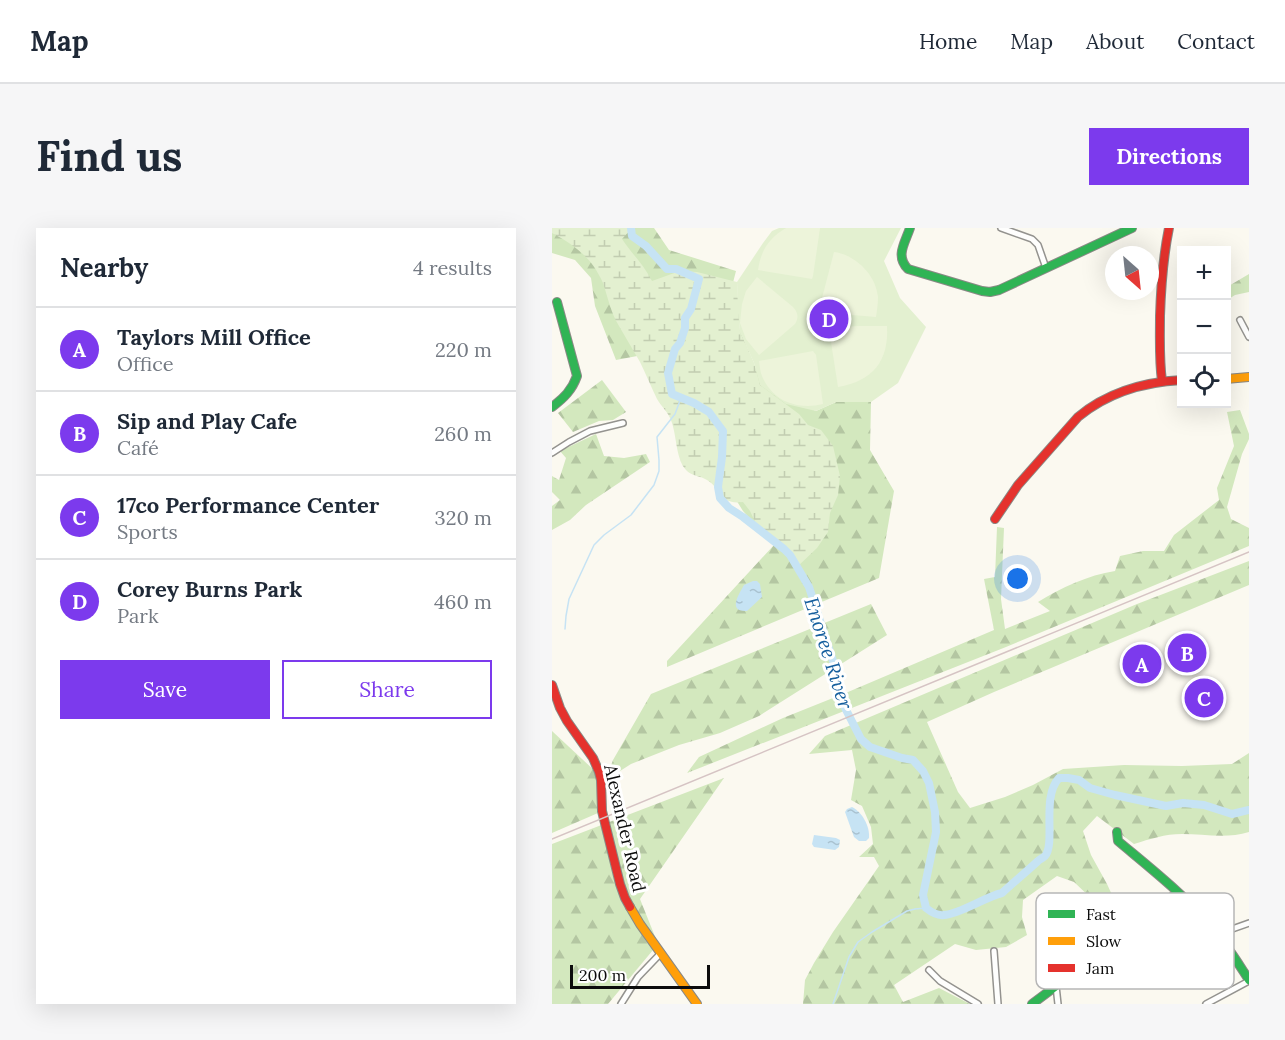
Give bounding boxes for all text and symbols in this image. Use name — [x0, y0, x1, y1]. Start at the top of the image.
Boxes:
text: Map — [30, 23, 89, 59]
text: Home — [919, 28, 977, 55]
text: Map — [1010, 28, 1053, 55]
text: About — [1086, 28, 1144, 55]
text: Contact — [1177, 28, 1255, 55]
button: Directions — [1089, 128, 1249, 185]
text: Find us — [36, 129, 182, 183]
north arrow — [1105, 246, 1159, 300]
map controls — [1177, 246, 1231, 408]
button: + — [1177, 246, 1231, 300]
text: Nearby — [60, 251, 148, 284]
text: 4 results — [413, 255, 492, 280]
pin: D — [810, 296, 848, 341]
button: − — [1177, 300, 1231, 354]
text: Taylors Mill Office — [117, 323, 311, 351]
text: A — [73, 337, 86, 362]
text: 220 m — [435, 337, 492, 362]
text: Office — [117, 351, 174, 376]
button: locate — [1177, 354, 1231, 408]
text: Sip and Play Cafe — [117, 407, 297, 435]
text: B — [73, 421, 86, 446]
text: 260 m — [434, 421, 492, 446]
text: Café — [117, 435, 159, 460]
text: 17co Performance Center — [117, 491, 379, 519]
text: C — [73, 505, 86, 530]
text: 320 m — [435, 505, 492, 530]
text: Sports — [117, 519, 178, 544]
your location — [1003, 564, 1032, 593]
text: Corey Burns Park — [117, 575, 302, 603]
text: D — [72, 589, 87, 614]
text: 460 m — [434, 589, 492, 614]
water label: Enoree River — [799, 594, 859, 713]
text: Park — [117, 603, 159, 628]
pin: B — [1168, 630, 1206, 676]
pin: A — [1122, 642, 1162, 686]
button: Save — [60, 660, 270, 719]
button: Share — [282, 660, 492, 719]
pin: C — [1184, 676, 1224, 720]
street label: Alexander Road — [599, 761, 651, 894]
legend — [1036, 893, 1234, 989]
text: Fast — [1086, 904, 1117, 924]
text: Slow — [1086, 931, 1122, 951]
text: Jam — [1085, 958, 1114, 978]
scale bar — [570, 962, 710, 990]
text: 200 m — [579, 965, 626, 985]

